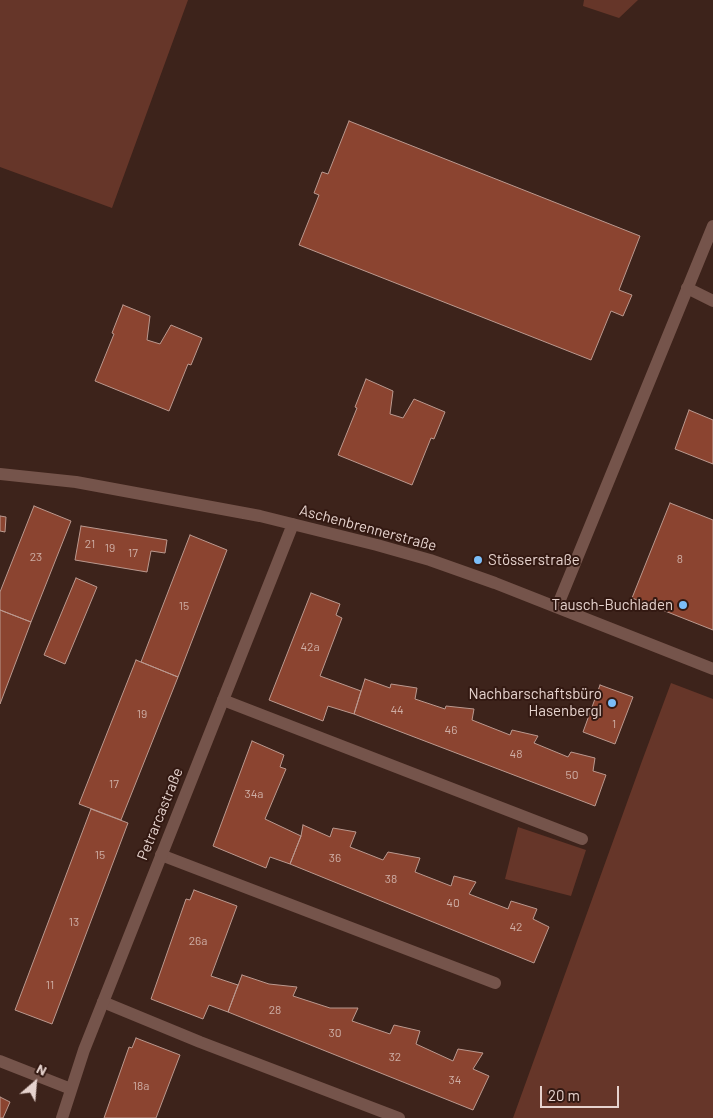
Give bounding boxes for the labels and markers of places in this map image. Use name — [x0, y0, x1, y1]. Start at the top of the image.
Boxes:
place label: Stösserstraße — [488, 551, 580, 569]
marker: Stösserstraße — [472, 554, 484, 566]
place label: Tausch-Buchladen — [552, 596, 673, 614]
marker: Tausch-Buchladen — [677, 599, 689, 611]
place label: Nachbarschaftsbüro Hasenbergl — [469, 685, 602, 720]
marker: Nachbarschaftsbüro Hasenbergl — [606, 697, 618, 709]

